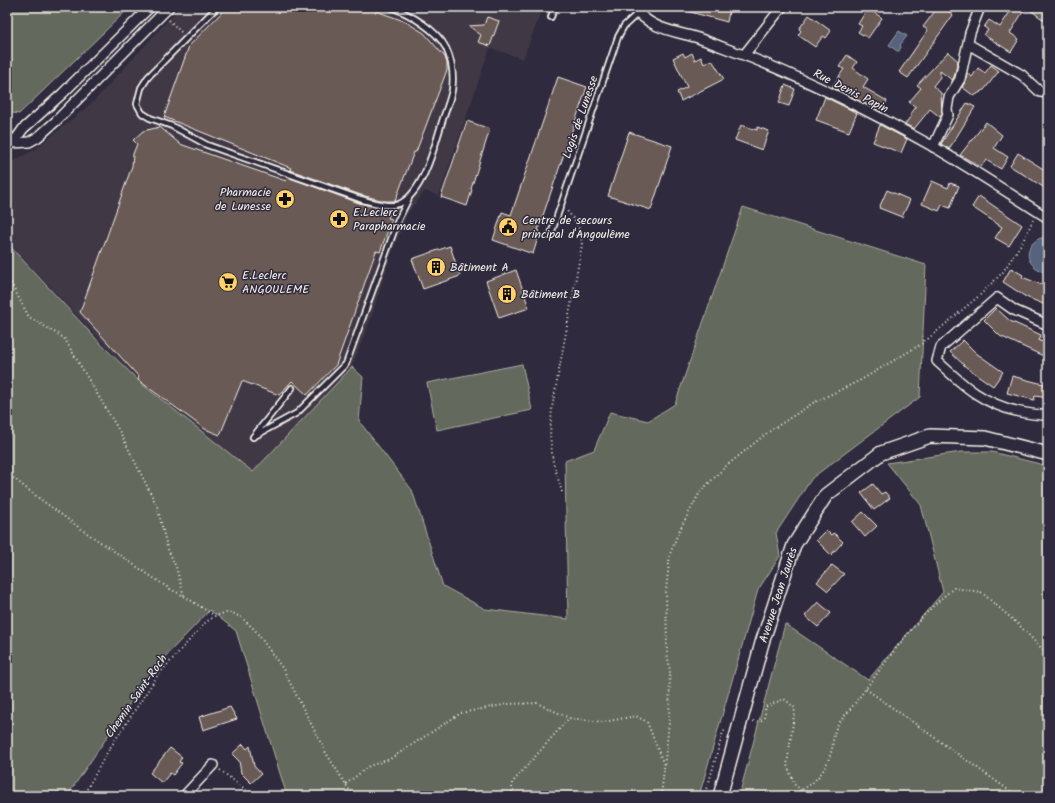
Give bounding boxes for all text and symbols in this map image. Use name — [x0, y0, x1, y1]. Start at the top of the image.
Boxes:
street label: Rue Denis Papin — [810, 64, 892, 119]
street label: Logis de Lunesse — [557, 73, 604, 161]
place label: Pharmacie de Lunesse — [215, 183, 272, 216]
pharmacy icon: Pharmacie de Lunesse — [274, 188, 296, 210]
place label: E.Leclerc Parapharmacie — [353, 203, 426, 236]
pharmacy icon: E.Leclerc Parapharmacie — [328, 208, 350, 230]
place label: Centre de secours principal d'Angoulême — [521, 211, 630, 244]
public building icon: Centre de secours principal d'Angoulême — [497, 216, 519, 238]
building icon: Bâtiment A — [425, 256, 447, 278]
place label: Bâtiment A — [450, 258, 509, 277]
place label: E.Leclerc ANGOULEME — [242, 266, 310, 299]
supermarket icon: E.Leclerc ANGOULEME — [217, 271, 239, 293]
building icon: Bâtiment B — [496, 283, 518, 305]
place label: Bâtiment B — [521, 285, 580, 304]
street label: Avenue Jean Jaurès — [754, 545, 803, 645]
street label: Chemin Saint-Roch — [100, 651, 172, 742]

